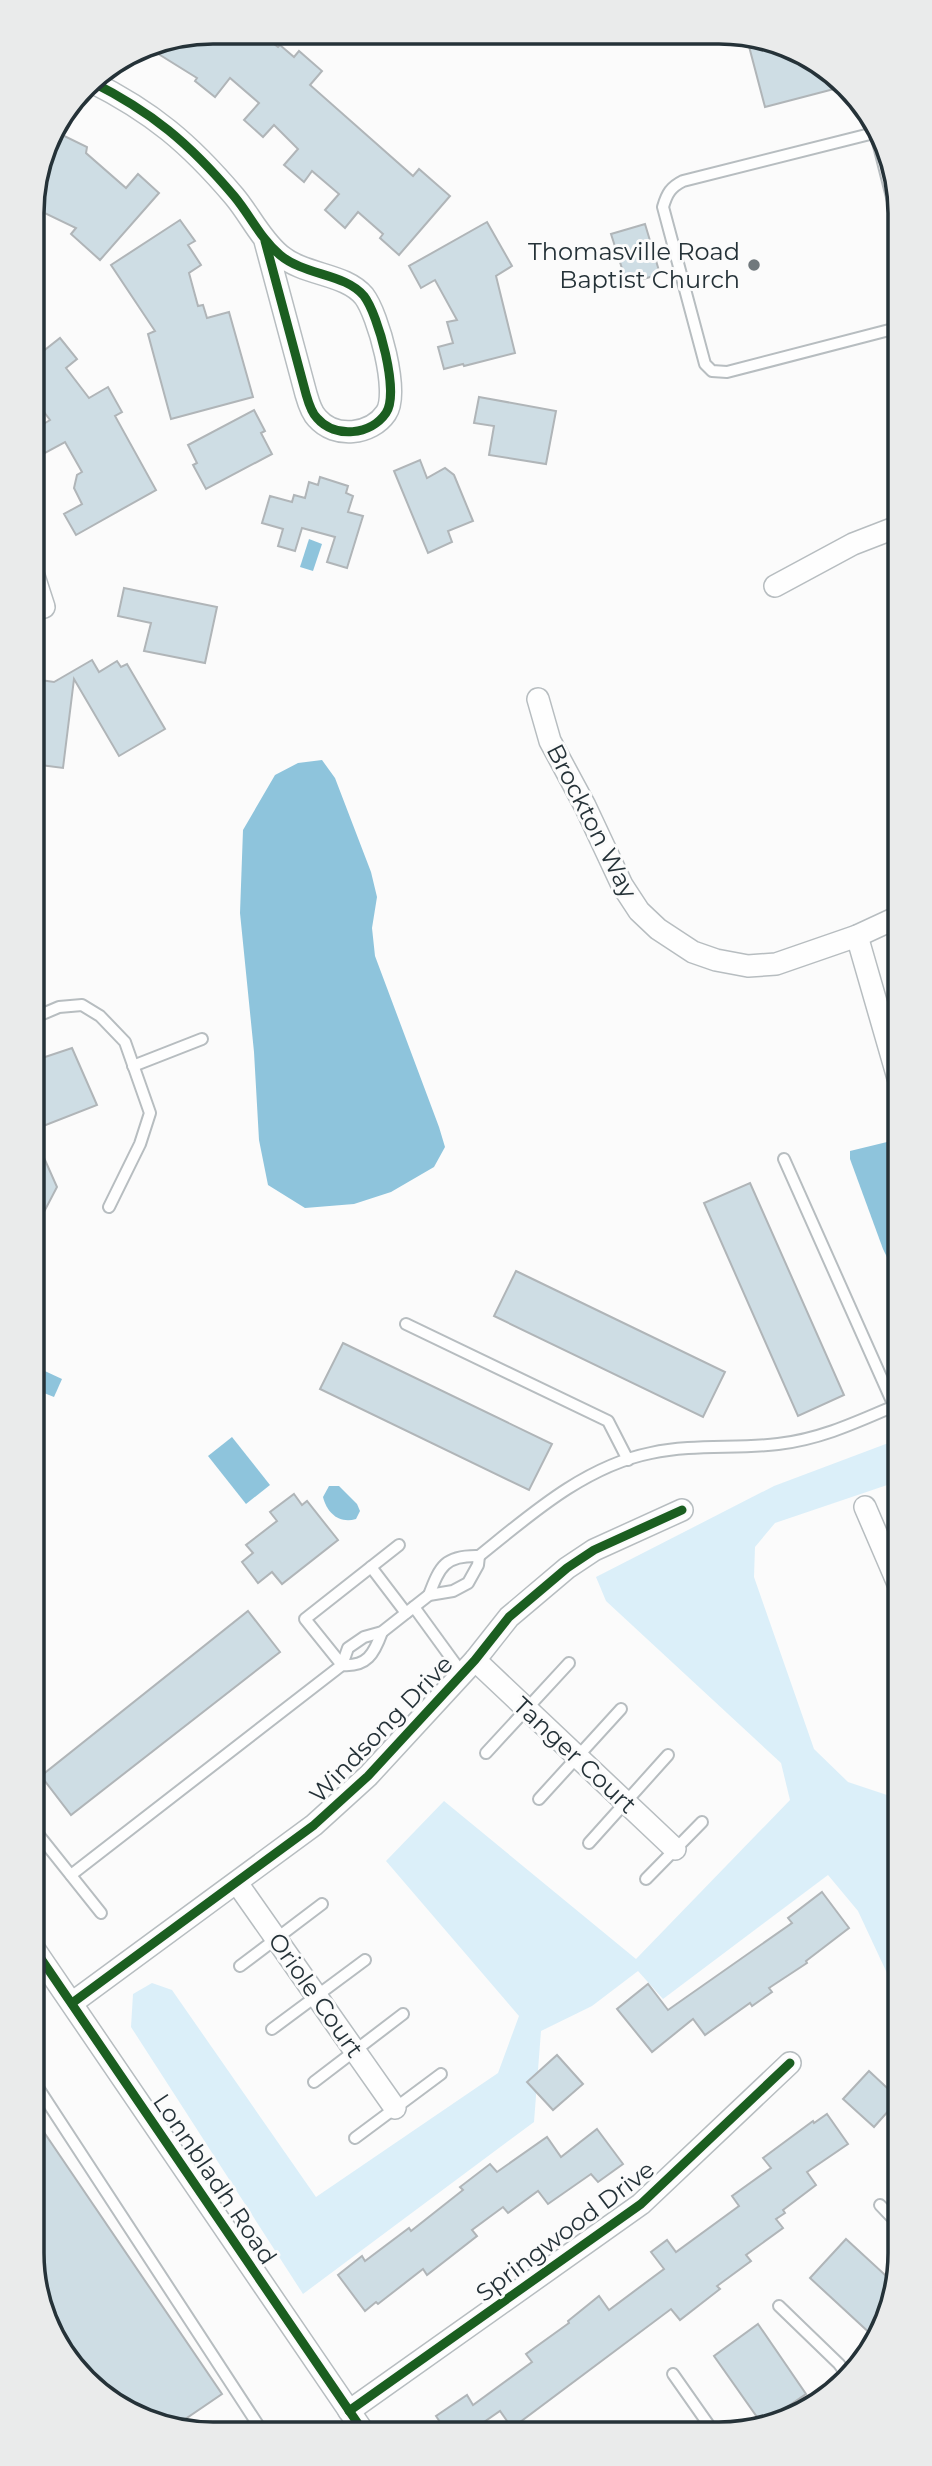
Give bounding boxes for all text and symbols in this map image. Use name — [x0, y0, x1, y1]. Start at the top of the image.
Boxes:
place label: Thomasville Road Baptist Church — [528, 237, 740, 294]
marker: Thomasville Road Baptist Church — [746, 257, 762, 273]
street label: Brockton Way — [541, 739, 643, 903]
street label: Windsong Drive — [303, 1649, 459, 1809]
street label: Tanger Court — [507, 1691, 643, 1820]
street label: Oriole Court — [262, 1927, 370, 2063]
street label: Lonnbladh Road — [147, 2088, 283, 2270]
street label: Springwood Drive — [470, 2154, 660, 2308]

